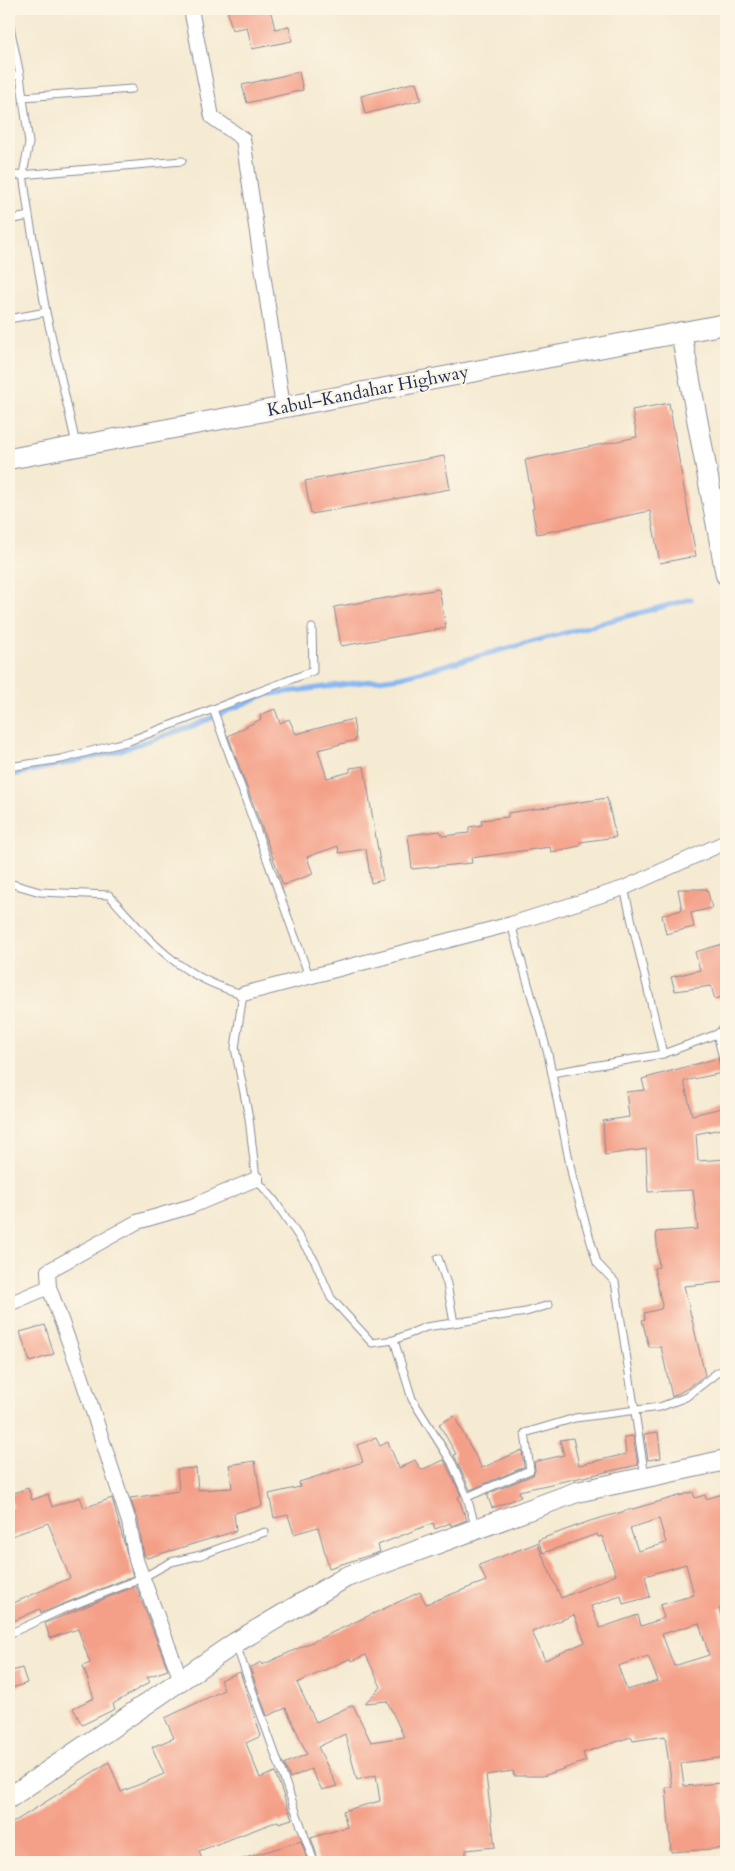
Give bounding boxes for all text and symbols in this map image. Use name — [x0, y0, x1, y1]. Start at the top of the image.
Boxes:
street label: Kabul–Kandahar Highway — [265, 359, 471, 423]

